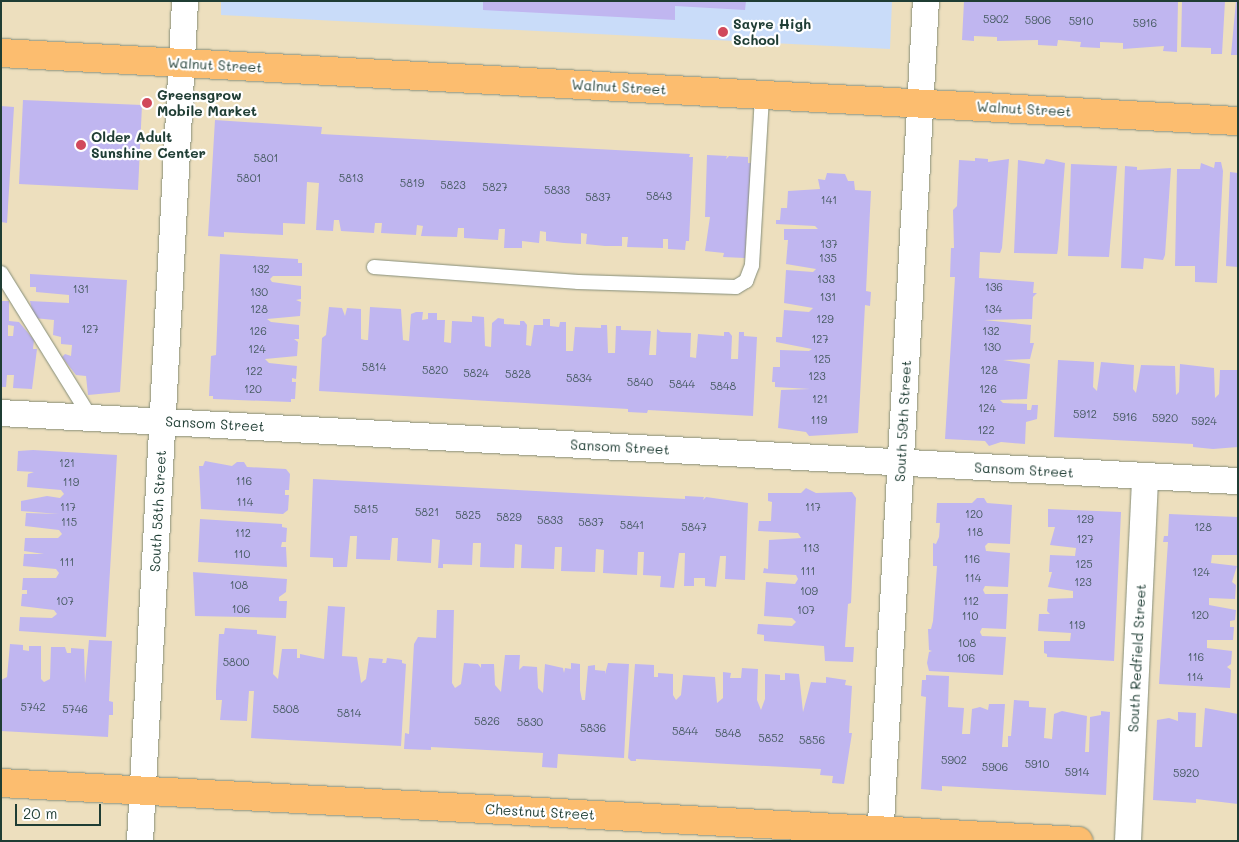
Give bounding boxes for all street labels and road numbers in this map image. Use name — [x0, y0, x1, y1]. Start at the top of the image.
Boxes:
street label: Walnut Street — [167, 54, 263, 76]
street label: Walnut Street — [571, 76, 667, 98]
street label: Walnut Street — [976, 98, 1072, 120]
street label: South 59th Street — [891, 360, 915, 482]
street label: Sansom Street — [165, 413, 265, 435]
street label: Sansom Street — [570, 436, 670, 458]
street label: South 58th Street — [146, 450, 170, 572]
street label: Sansom Street — [974, 459, 1074, 481]
street label: South Redfield Street — [1125, 583, 1149, 733]
street label: Chestnut Street — [485, 801, 595, 823]

